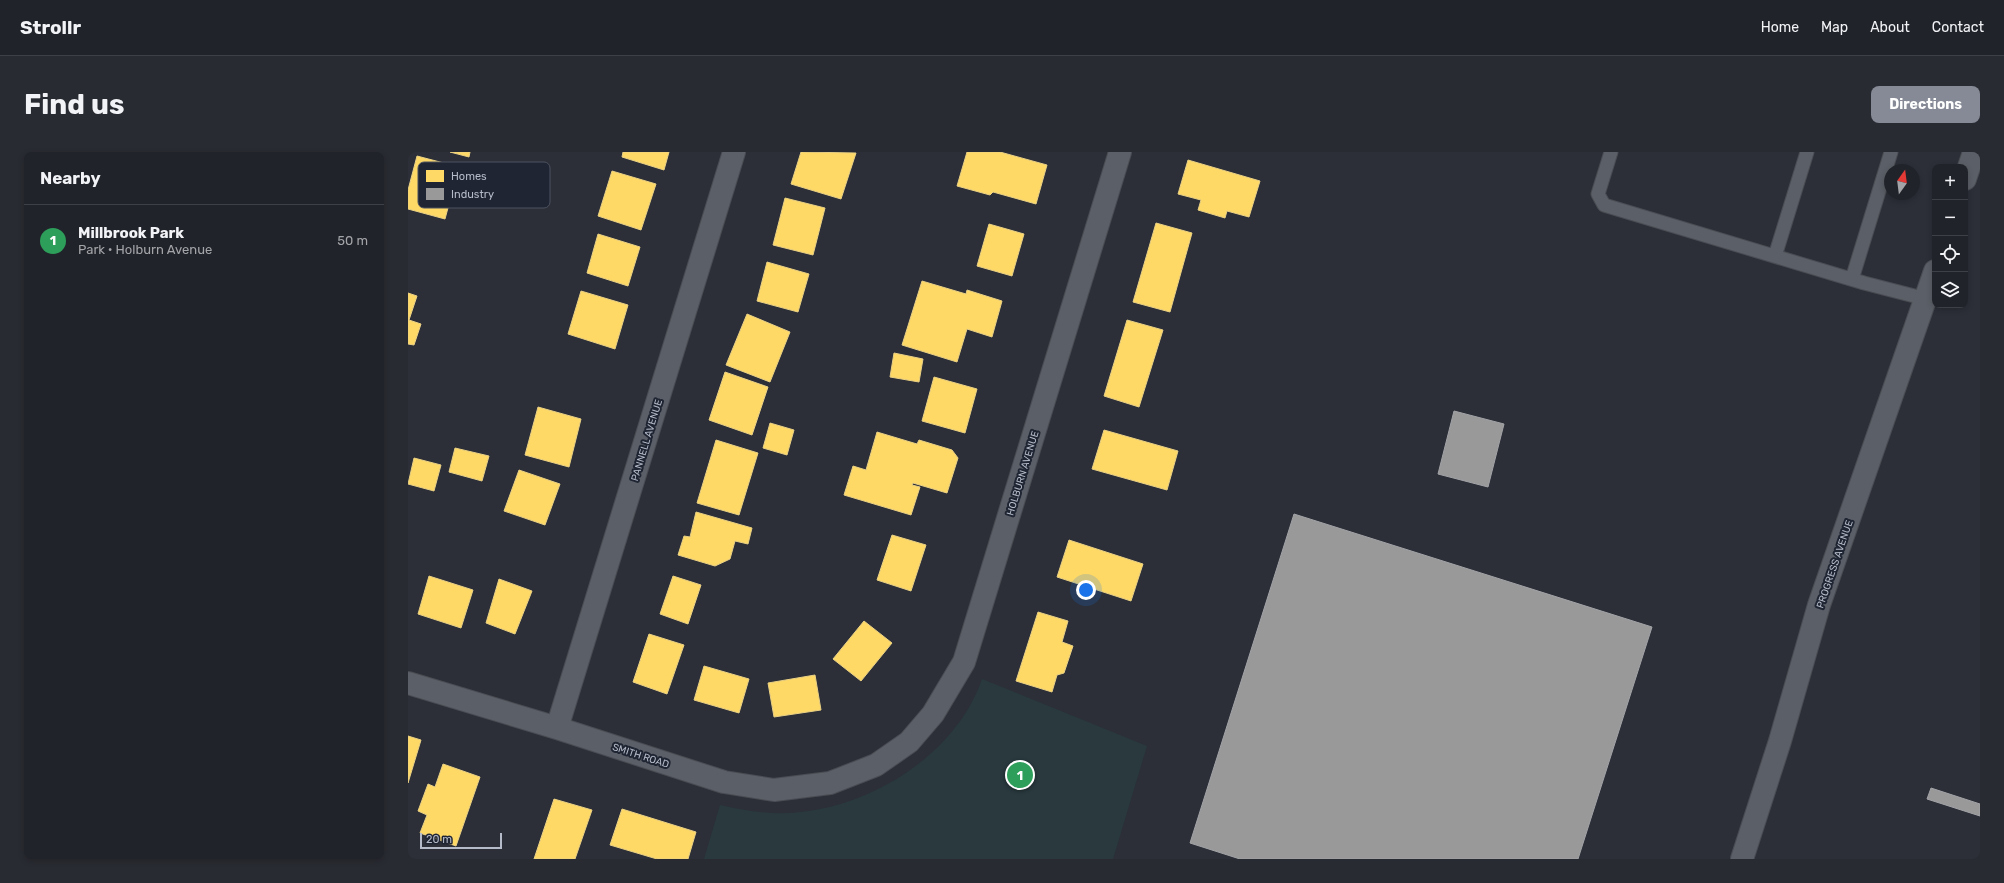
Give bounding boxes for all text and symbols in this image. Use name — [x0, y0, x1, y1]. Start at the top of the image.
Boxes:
text: Strollr — [20, 16, 81, 39]
text: Home — [1761, 19, 1799, 36]
text: Map — [1821, 19, 1848, 36]
text: About — [1870, 19, 1910, 36]
text: Contact — [1932, 19, 1984, 36]
button: Directions — [1871, 86, 1980, 123]
text: Find us — [24, 88, 124, 121]
legend — [418, 162, 550, 208]
north arrow — [1884, 164, 1920, 200]
map controls — [1932, 164, 1968, 308]
button: + — [1932, 164, 1968, 200]
text: Nearby — [40, 168, 101, 188]
text: Homes — [451, 170, 487, 183]
text: Industry — [451, 188, 494, 201]
button: − — [1932, 200, 1968, 236]
text: Millbrook Park — [78, 224, 184, 242]
text: 1 — [50, 233, 56, 248]
text: 50 m — [337, 233, 368, 248]
button: locate — [1932, 236, 1968, 272]
text: Park · Holburn Avenue — [78, 242, 212, 257]
button: layers — [1932, 272, 1968, 308]
street label: PANNELL AVENUE — [629, 398, 665, 483]
street label: HOLBURN AVENUE — [1004, 430, 1042, 517]
street label: PROGRESS AVENUE — [1814, 519, 1856, 610]
your location — [1076, 580, 1096, 600]
street label: SMITH ROAD — [611, 741, 671, 771]
pin: 1 — [1007, 760, 1033, 790]
scale bar — [420, 831, 502, 850]
text: 20 m — [426, 833, 452, 846]

